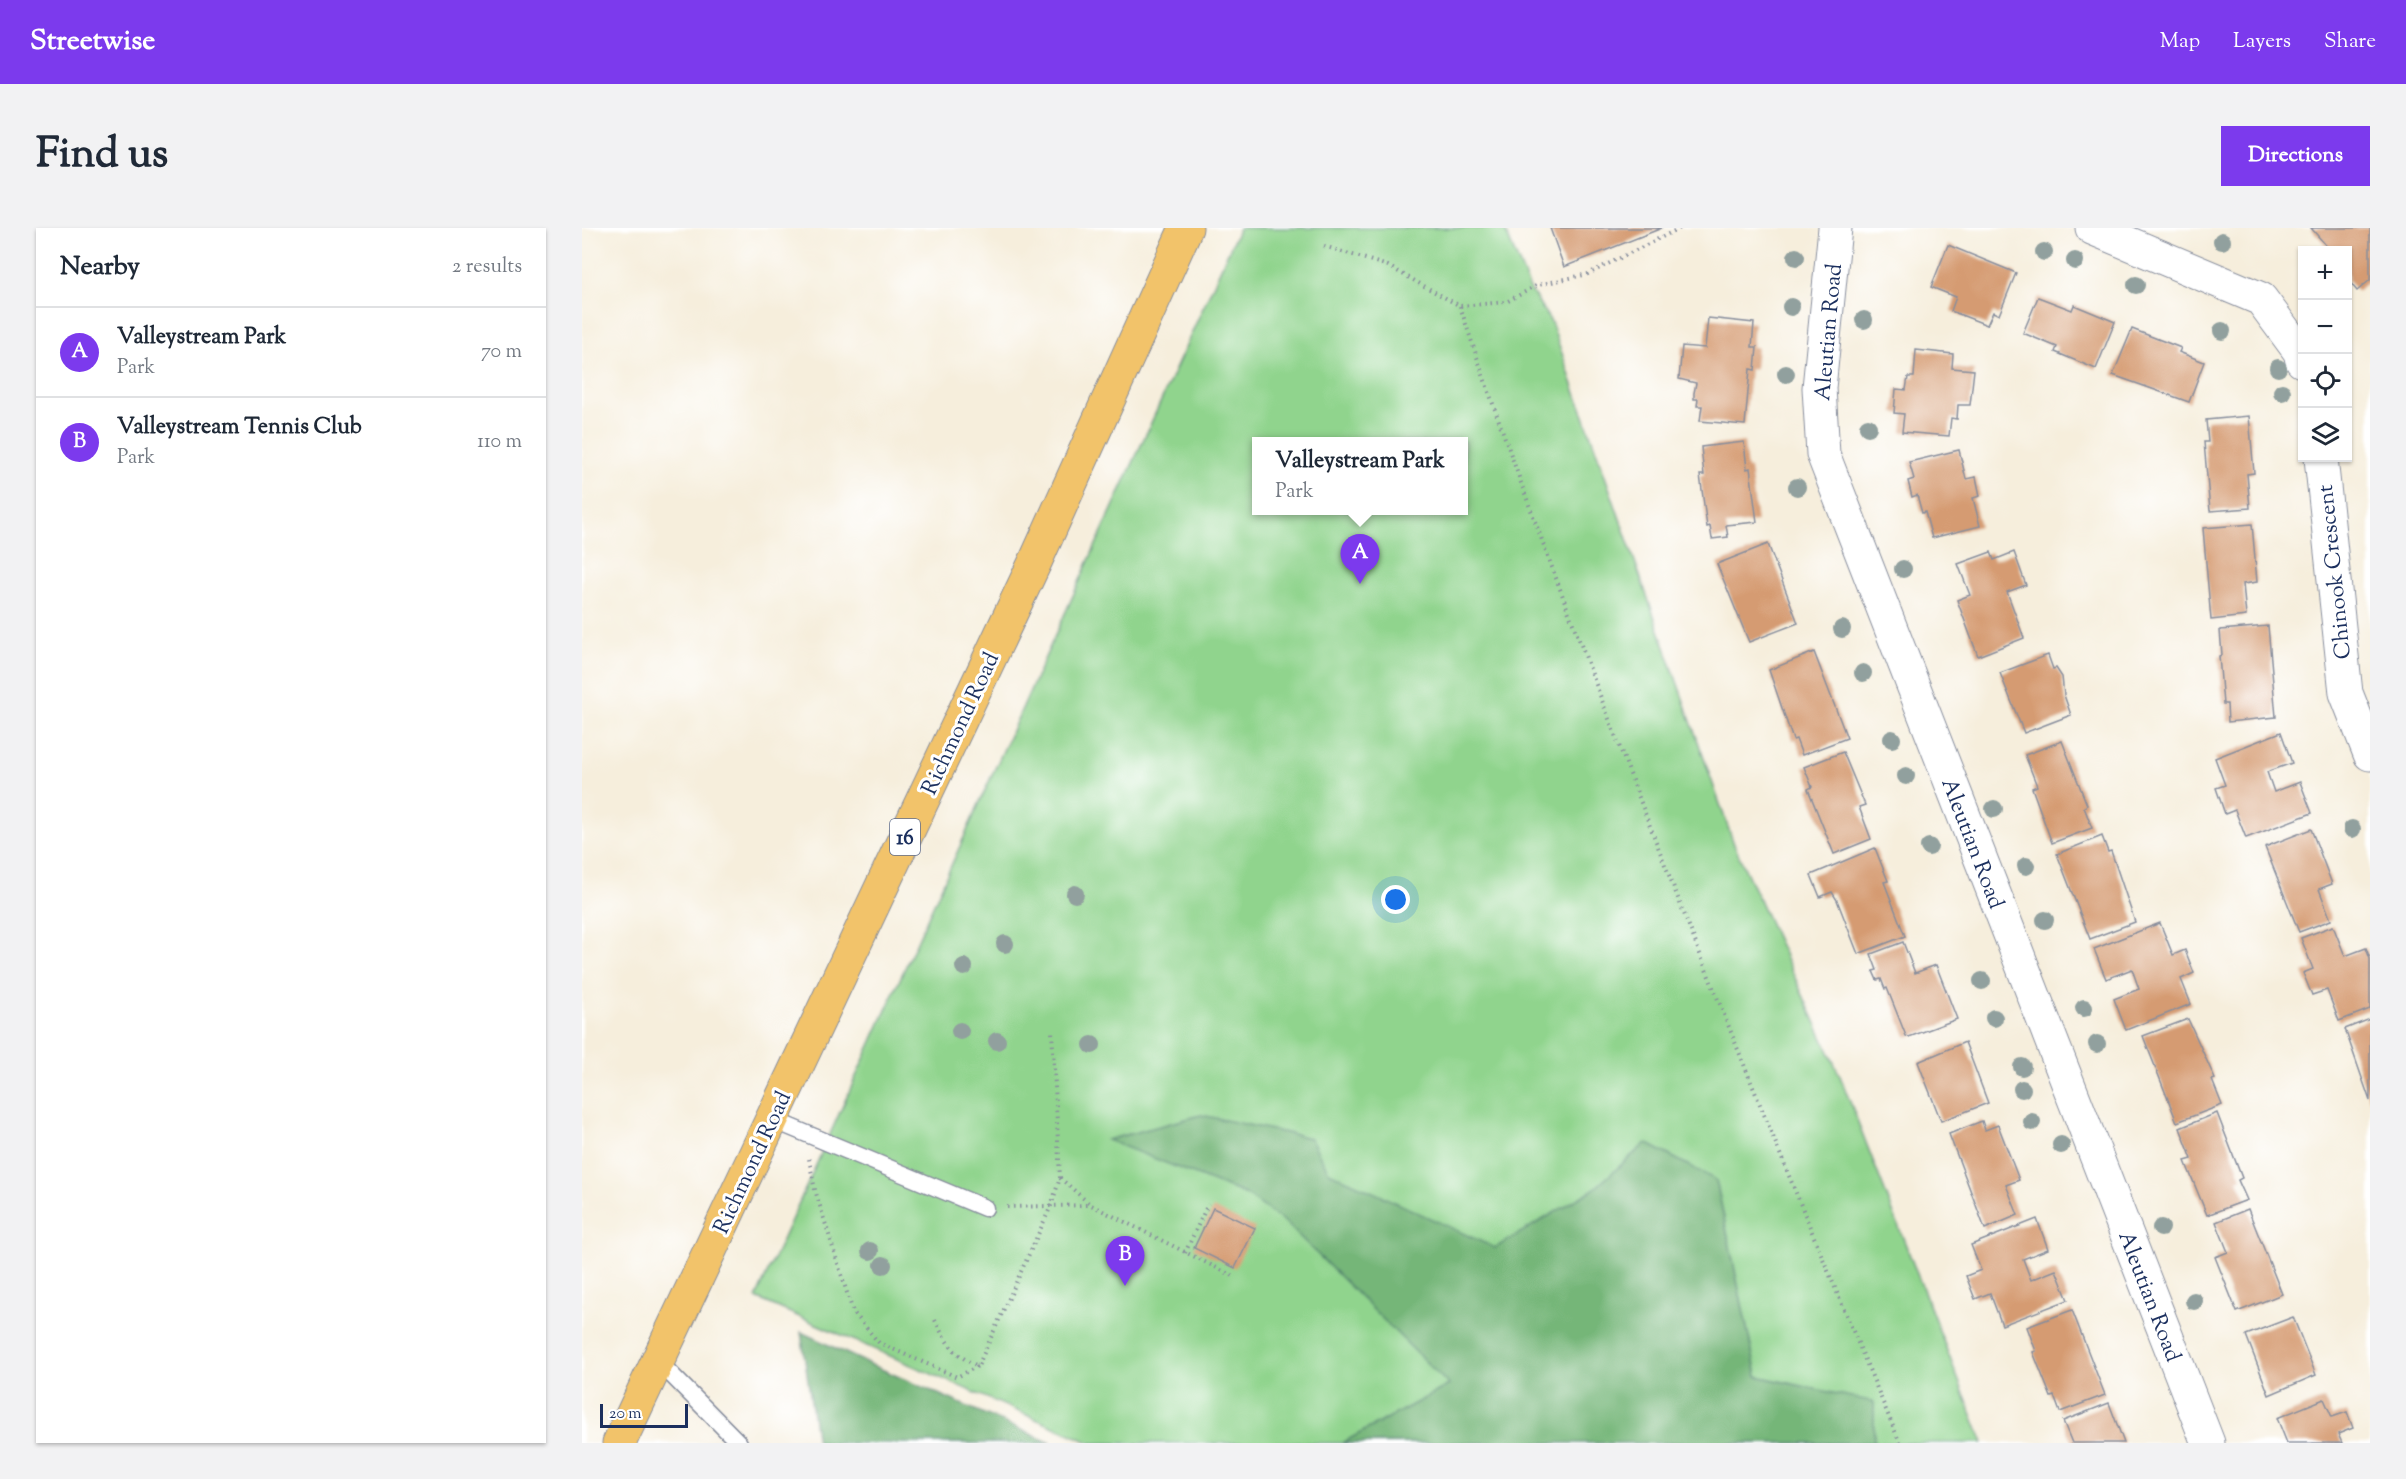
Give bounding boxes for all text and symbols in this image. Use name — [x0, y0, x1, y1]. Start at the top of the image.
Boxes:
text: Streetwise — [30, 22, 155, 62]
text: Map — [2160, 27, 2200, 57]
text: Layers — [2233, 27, 2291, 57]
text: Share — [2324, 27, 2376, 57]
text: Find us — [36, 126, 168, 186]
button: Directions — [2221, 126, 2370, 186]
map controls — [2298, 246, 2352, 462]
button: + — [2298, 246, 2352, 300]
text: Nearby — [60, 249, 140, 286]
text: 2 results — [452, 253, 522, 282]
street label: Aleutian Road — [1808, 262, 1852, 402]
button: − — [2298, 300, 2352, 354]
text: Valleystream Park — [117, 322, 286, 354]
text: A — [71, 338, 88, 367]
text: 70 m — [481, 338, 522, 367]
text: Park — [117, 354, 155, 383]
button: locate — [2298, 354, 2352, 408]
button: layers — [2298, 408, 2352, 462]
text: Valleystream Tennis Club — [117, 412, 362, 444]
text: B — [73, 428, 86, 457]
text: 110 m — [477, 428, 522, 457]
popup — [1252, 437, 1468, 515]
text: Park — [117, 444, 155, 473]
text: Valleystream Park — [1275, 446, 1445, 478]
text: Park — [1275, 478, 1314, 507]
street label: Chinook Crescent — [2311, 482, 2361, 661]
pin: A — [1340, 534, 1380, 584]
street label: Richmond Road — [915, 648, 1009, 801]
street label: Aleutian Road — [1932, 774, 2011, 914]
road number: 16 — [890, 819, 920, 855]
your location — [1381, 885, 1410, 914]
street label: Richmond Road — [707, 1087, 801, 1240]
street label: Aleutian Road — [2109, 1227, 2188, 1367]
pin: B — [1106, 1236, 1144, 1286]
scale bar — [600, 1401, 688, 1428]
text: 20 m — [609, 1403, 642, 1426]

